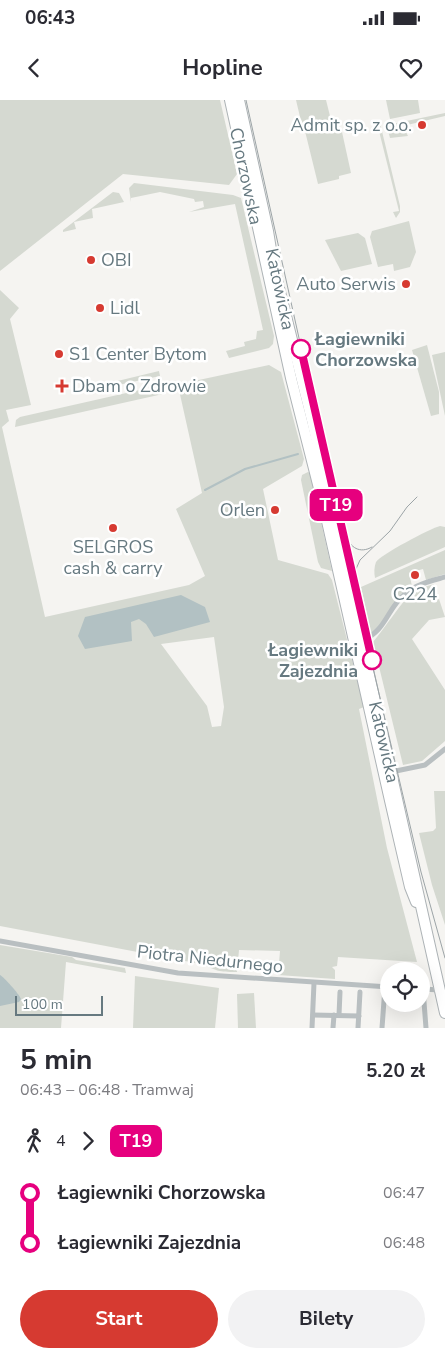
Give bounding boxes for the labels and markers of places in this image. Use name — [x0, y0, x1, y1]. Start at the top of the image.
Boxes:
place label: Admit sp. z o.o. — [290, 113, 412, 137]
marker: Admit sp. z o.o. — [416, 119, 428, 131]
place label: OBI — [101, 248, 132, 272]
marker: OBI — [85, 254, 97, 266]
place label: Auto Serwis — [296, 272, 396, 296]
marker: Auto Serwis — [400, 278, 412, 290]
place label: Lidl — [110, 296, 140, 320]
marker: Lidl — [94, 302, 106, 314]
place label: Łagiewniki Chorzowska — [314, 327, 417, 372]
marker: Łagiewniki Chorzowska — [291, 339, 311, 359]
place label: S1 Center Bytom — [69, 342, 207, 366]
marker: S1 Center Bytom — [53, 348, 65, 360]
place label: Dbam o Zdrowie — [72, 374, 206, 398]
marker: Dbam o Zdrowie — [56, 380, 68, 392]
place label: Orlen — [220, 498, 265, 522]
marker: Orlen — [269, 504, 281, 516]
marker: SELGROS cash & carry — [107, 522, 119, 534]
place label: SELGROS cash & carry — [64, 535, 163, 580]
marker: C224 — [409, 569, 421, 581]
place label: C224 — [393, 582, 437, 606]
place label: Łagiewniki Zajezdnia — [267, 638, 358, 683]
marker: Łagiewniki Zajezdnia — [362, 650, 382, 670]

